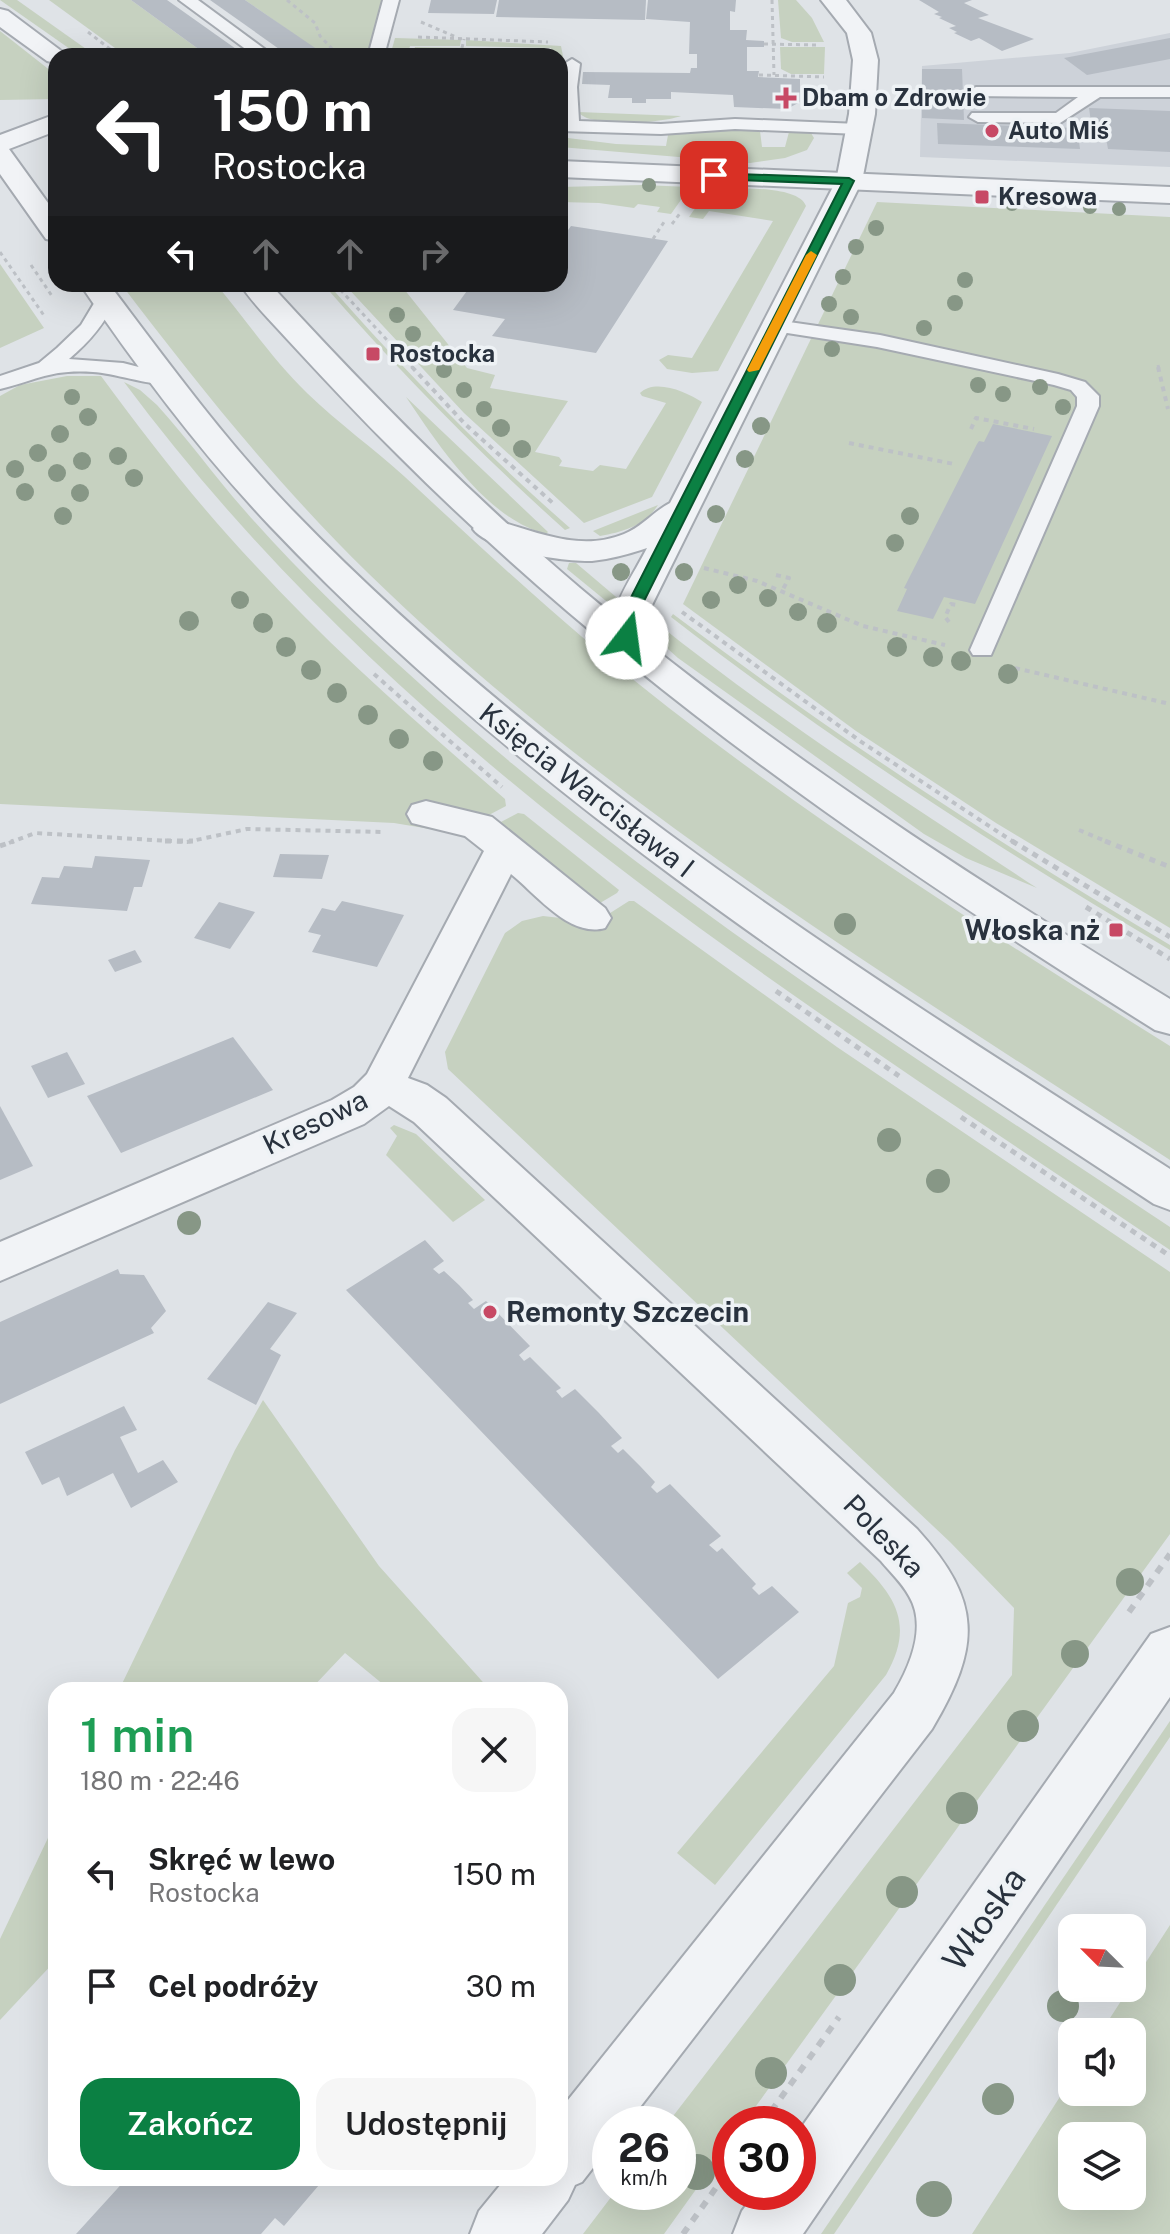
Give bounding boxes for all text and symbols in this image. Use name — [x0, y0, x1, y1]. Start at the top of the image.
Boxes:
text: 150 m — [212, 78, 373, 144]
icon: left — [80, 80, 184, 184]
place label: Dbam o Zdrowie — [802, 83, 986, 111]
marker: Dbam o Zdrowie — [777, 89, 795, 107]
place label: Auto Miś — [1008, 116, 1109, 144]
marker: Auto Miś — [983, 122, 1001, 140]
pin — [680, 141, 748, 209]
text: Rostocka — [212, 145, 367, 187]
icon: arrive — [692, 153, 736, 197]
place label: Kresowa — [998, 182, 1097, 210]
marker: Kresowa — [973, 188, 991, 206]
icon: left — [160, 232, 204, 276]
icon: ahead — [244, 232, 288, 276]
icon: ahead — [328, 232, 372, 276]
icon: right — [412, 232, 456, 276]
place label: Rostocka — [389, 339, 495, 367]
marker: Rostocka — [364, 345, 382, 363]
position arrow — [585, 596, 669, 680]
street label: Księcia Warcisława I — [473, 696, 701, 884]
place label: Włoska nż — [965, 913, 1100, 946]
marker: Włoska nż — [1107, 921, 1125, 939]
street label: Kresowa — [257, 1082, 373, 1161]
place label: Remonty Szczecin — [506, 1295, 749, 1328]
marker: Remonty Szczecin — [481, 1303, 499, 1321]
street label: Poleska — [837, 1488, 932, 1584]
text: 1 min — [80, 1706, 194, 1763]
button: close — [452, 1708, 536, 1792]
text: 180 m · 22:46 — [80, 1765, 240, 1796]
text: Skręć w lewo — [148, 1841, 335, 1877]
icon: left — [80, 1852, 124, 1896]
text: 150 m — [453, 1856, 536, 1892]
street label: Włoska — [934, 1860, 1034, 1978]
text: Rostocka — [148, 1877, 260, 1908]
north arrow — [1058, 1914, 1146, 2002]
map controls — [1058, 1914, 1146, 2210]
icon: arrive — [80, 1964, 124, 2008]
text: Cel podróży — [148, 1968, 318, 2004]
text: 30 m — [466, 1968, 536, 2004]
button: sound — [1058, 2018, 1146, 2106]
button: Zakończ — [80, 2078, 300, 2170]
button: Udostępnij — [316, 2078, 536, 2170]
speed limit sign: 30 — [712, 2106, 816, 2210]
button: layers — [1058, 2122, 1146, 2210]
text: 26 — [618, 2124, 670, 2171]
text: km/h — [620, 2166, 668, 2190]

